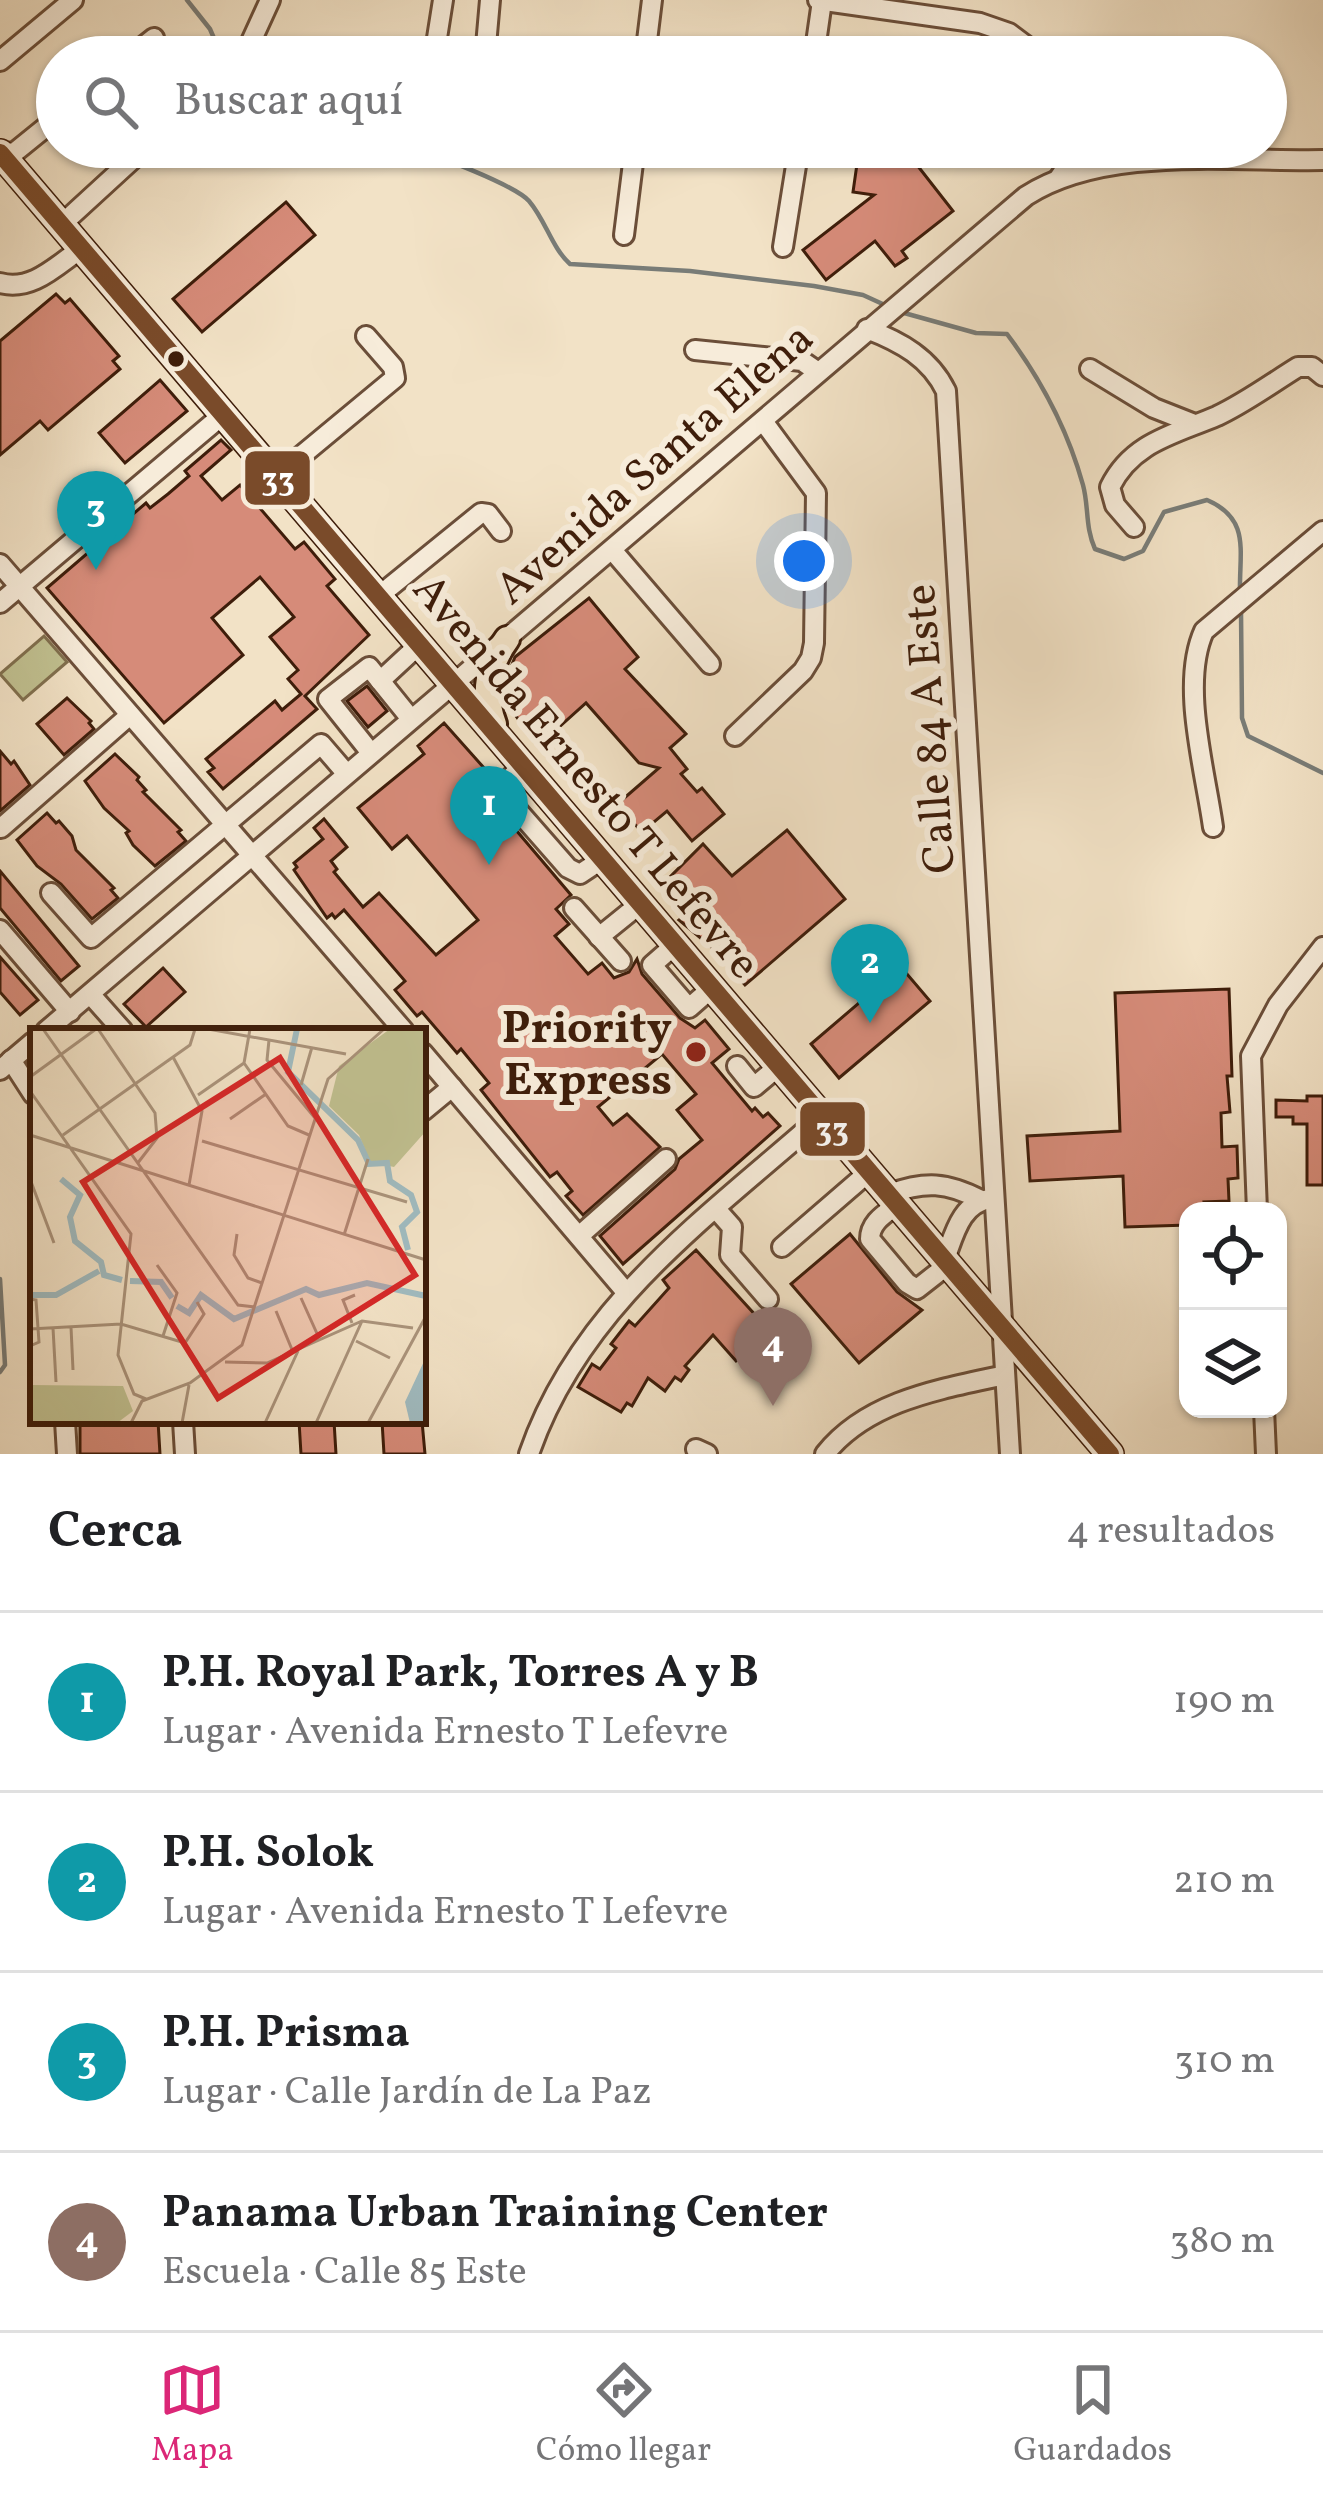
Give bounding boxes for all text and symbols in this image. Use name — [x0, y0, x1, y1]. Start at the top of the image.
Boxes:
search box — [36, 36, 1287, 168]
icon: search — [78, 69, 144, 135]
text: Buscar aquí — [174, 71, 403, 134]
street label: Avenida Santa Elena — [483, 309, 829, 621]
unlabelled marker — [165, 348, 187, 370]
line badge: 33 — [243, 449, 312, 507]
text: 33 — [261, 459, 295, 505]
pin: 3 — [57, 471, 135, 570]
your location — [774, 531, 834, 591]
street label: Avenida Ernesto T Lefevre — [396, 562, 773, 994]
street label: Calle 84 A Este — [891, 582, 974, 876]
pin: 1 — [450, 766, 528, 865]
pin: 2 — [831, 924, 909, 1023]
place label: Priority Express — [502, 999, 672, 1114]
inset map — [30, 1028, 426, 1424]
marker: Priority Express — [683, 1039, 709, 1065]
line badge: 33 — [798, 1100, 867, 1158]
text: 33 — [815, 1109, 849, 1155]
map controls — [1179, 1202, 1287, 1418]
button: locate — [1179, 1202, 1287, 1310]
pin: 4 — [734, 1307, 812, 1406]
button: layers — [1179, 1310, 1287, 1418]
text: Cerca — [48, 1497, 183, 1568]
text: 4 resultados — [1066, 1505, 1275, 1559]
text: P.H. Royal Park, Torres A y B — [162, 1643, 759, 1706]
text: 1 — [79, 1675, 95, 1729]
text: 190 m — [1173, 1675, 1275, 1729]
text: Lugar · Avenida Ernesto T Lefevre — [162, 1706, 728, 1760]
text: P.H. Solok — [162, 1823, 374, 1886]
text: 2 — [77, 1855, 97, 1909]
text: 210 m — [1173, 1855, 1275, 1909]
text: Lugar · Avenida Ernesto T Lefevre — [162, 1886, 728, 1940]
text: P.H. Prisma — [162, 2003, 410, 2066]
text: 3 — [77, 2035, 97, 2089]
text: 310 m — [1174, 2035, 1275, 2089]
text: Lugar · Calle Jardín de La Paz — [162, 2066, 652, 2120]
text: Panama Urban Training Center — [162, 2183, 828, 2246]
text: 4 — [75, 2215, 99, 2269]
text: 380 m — [1169, 2215, 1275, 2269]
text: Escuela · Calle 85 Este — [162, 2246, 527, 2300]
tab: Mapa — [151, 2357, 234, 2475]
tab: Cómo llegar — [536, 2357, 711, 2475]
tab: Guardados — [1013, 2357, 1172, 2475]

